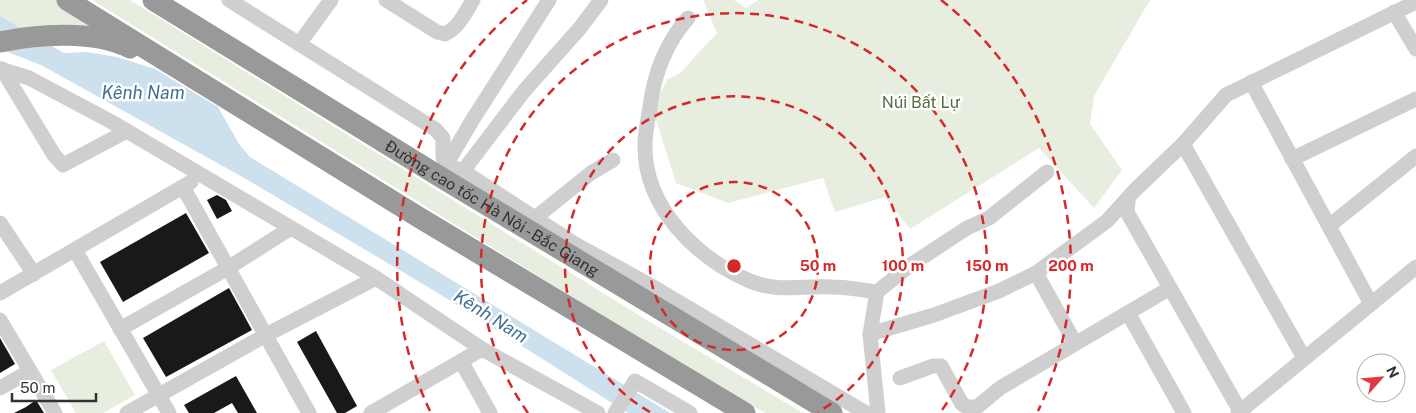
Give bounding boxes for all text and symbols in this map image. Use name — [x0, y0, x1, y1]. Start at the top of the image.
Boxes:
water label: Kênh Nam — [101, 82, 185, 103]
park label: Núi Bất Lự — [882, 93, 961, 112]
street label: Đường cao tốc Hà Nội - Bắc Giang — [382, 136, 603, 280]
centre of rings — [725, 257, 743, 275]
text: 50 m — [800, 257, 836, 274]
text: 100 m — [882, 257, 924, 274]
text: 150 m — [965, 257, 1009, 274]
text: 200 m — [1048, 257, 1094, 274]
water label: Kênh Nam — [450, 285, 532, 347]
north arrow — [1356, 353, 1406, 403]
text: N — [1383, 364, 1402, 381]
scale bar — [12, 370, 96, 402]
text: 50 m — [20, 379, 55, 396]

